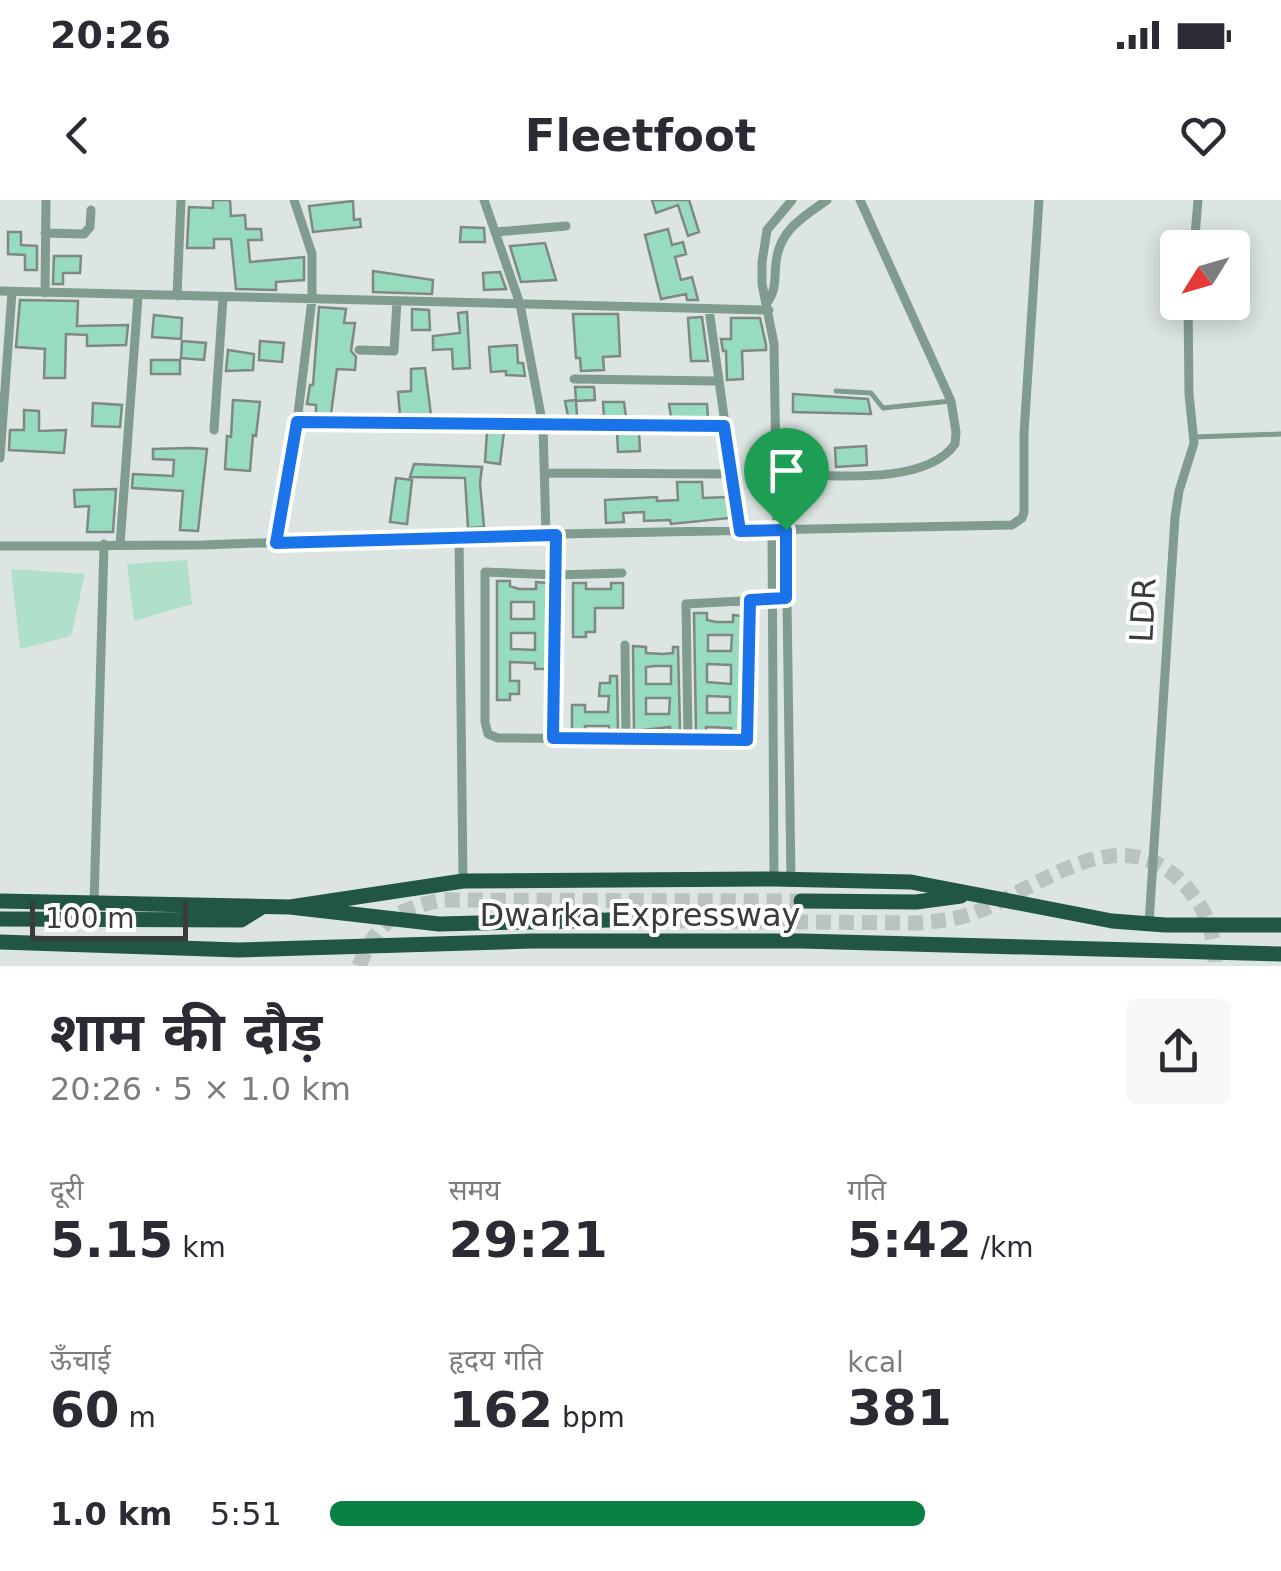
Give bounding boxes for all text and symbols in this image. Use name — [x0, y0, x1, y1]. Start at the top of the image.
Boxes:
text: 20:26 — [50, 13, 171, 57]
icon: back — [50, 108, 105, 163]
icon: heart — [1176, 108, 1231, 163]
text: Fleetfoot — [525, 109, 756, 162]
north arrow — [1160, 230, 1250, 320]
map controls — [1160, 230, 1250, 320]
pin — [744, 428, 829, 531]
icon: arrive — [759, 443, 814, 498]
street label: LDR — [1122, 577, 1164, 643]
scale bar — [30, 896, 188, 940]
street label: Dwarka Expressway — [480, 896, 801, 934]
text: 100 m — [45, 902, 135, 935]
button: share — [1126, 999, 1231, 1104]
text: शाम की दौड़ — [50, 1000, 322, 1064]
text: 20:26 · 5 × 1.0 km — [50, 1070, 351, 1108]
text: दूरी — [50, 1174, 84, 1207]
text: समय — [449, 1174, 501, 1207]
text: गति — [847, 1174, 886, 1207]
text: 5.15 — [50, 1211, 173, 1269]
text: 29:21 — [449, 1211, 608, 1269]
text: 5:42 — [847, 1211, 972, 1269]
text: km — [173, 1231, 226, 1264]
text: /km — [972, 1231, 1034, 1264]
text: ऊँचाई — [50, 1344, 111, 1377]
text: हृदय गति — [449, 1344, 543, 1377]
text: kcal — [847, 1346, 904, 1379]
text: 381 — [847, 1379, 952, 1437]
text: 60 — [50, 1381, 120, 1439]
text: 162 — [449, 1381, 553, 1439]
text: m — [120, 1401, 156, 1434]
text: bpm — [553, 1401, 625, 1434]
text: 1.0 km — [50, 1495, 172, 1533]
text: 5:51 — [210, 1495, 282, 1533]

